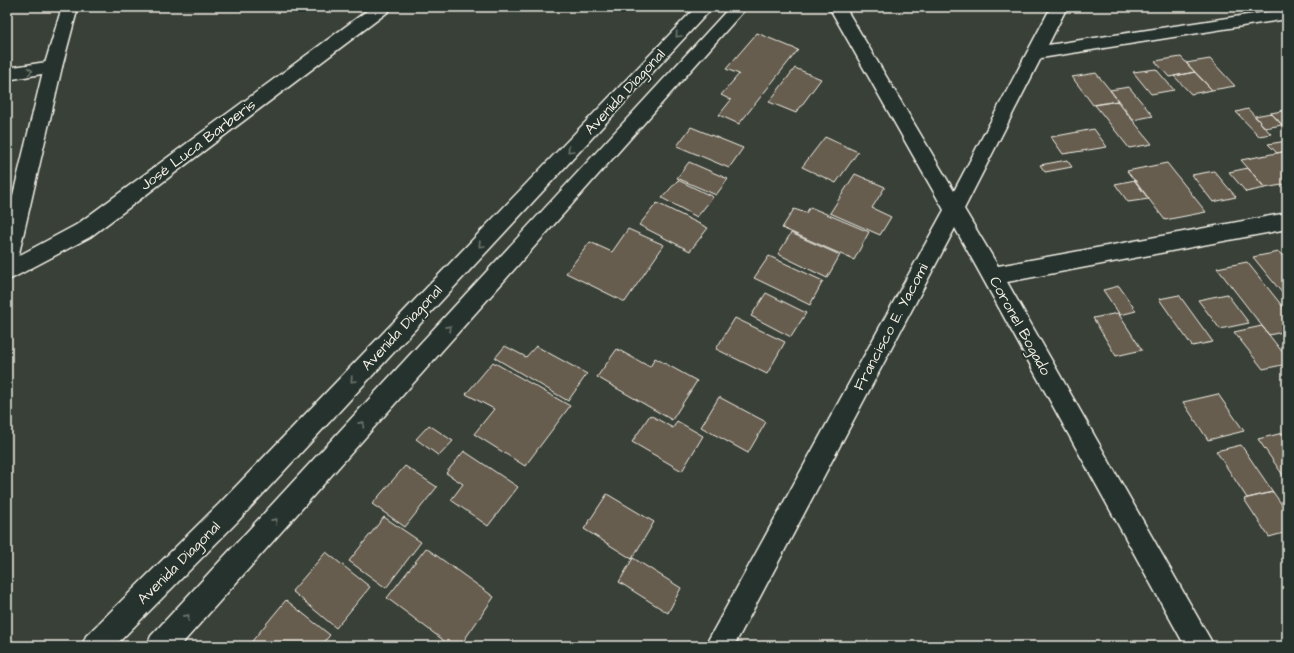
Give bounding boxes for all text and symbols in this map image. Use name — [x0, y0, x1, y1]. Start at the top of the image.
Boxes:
one-way arrow — [676, 30, 683, 38]
street label: Avenida Diagonal — [580, 45, 671, 140]
one-way arrow — [27, 67, 33, 76]
street label: José Luca Barberis — [136, 94, 261, 196]
one-way arrow — [567, 145, 575, 153]
one-way arrow — [478, 240, 485, 248]
street label: Francisco E. Yacomi — [849, 259, 934, 394]
street label: Coronel Bogado — [983, 273, 1056, 380]
street label: Avenida Diagonal — [357, 281, 448, 376]
one-way arrow — [444, 325, 452, 333]
one-way arrow — [350, 375, 358, 383]
one-way arrow — [357, 421, 364, 429]
street label: Avenida Diagonal — [133, 517, 226, 610]
one-way arrow — [270, 518, 277, 525]
one-way arrow — [183, 614, 190, 622]

